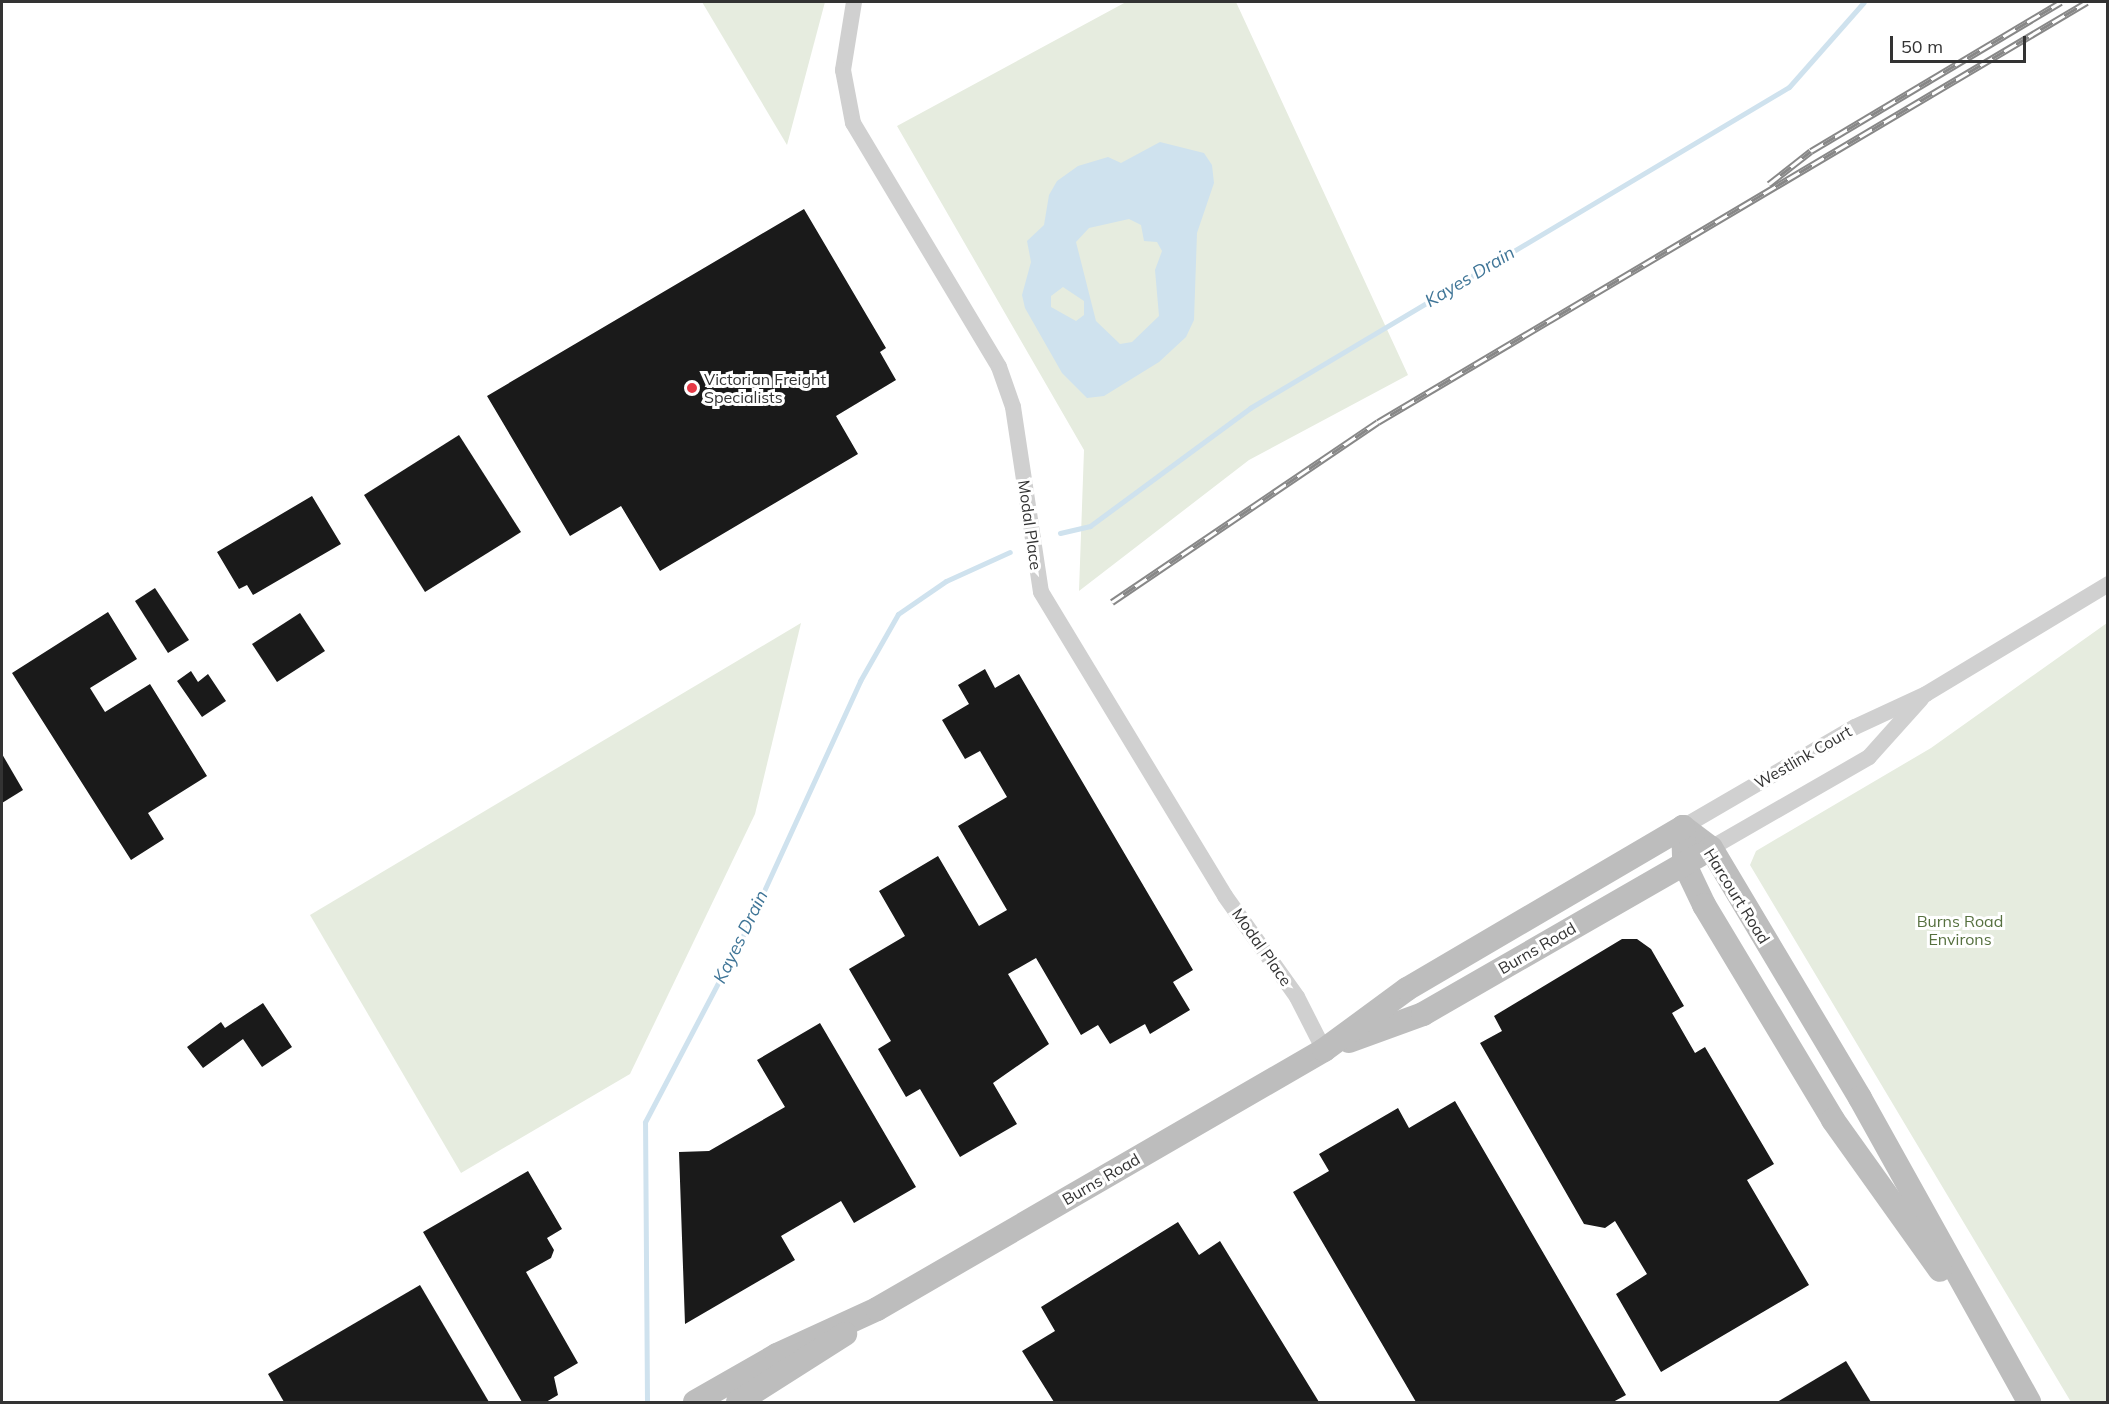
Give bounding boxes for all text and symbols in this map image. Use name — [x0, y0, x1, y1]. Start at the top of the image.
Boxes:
scale bar — [1893, 24, 2030, 62]
text: 50 m — [1901, 35, 1943, 58]
water label: Kayes Drain — [1421, 242, 1519, 312]
place label: Victorian Freight Specialists — [704, 369, 826, 407]
marker: Victorian Freight Specialists — [685, 381, 699, 395]
street label: Modal Place — [1014, 479, 1046, 571]
street label: Westlink Court — [1751, 721, 1855, 793]
street label: Harcourt Road — [1700, 845, 1774, 947]
water label: Kayes Drain — [709, 887, 773, 987]
street label: Modal Place — [1228, 904, 1296, 990]
park label: Burns Road Environs — [1917, 911, 2003, 949]
street label: Burns Road — [1495, 918, 1579, 978]
street label: Burns Road — [1059, 1149, 1143, 1209]

